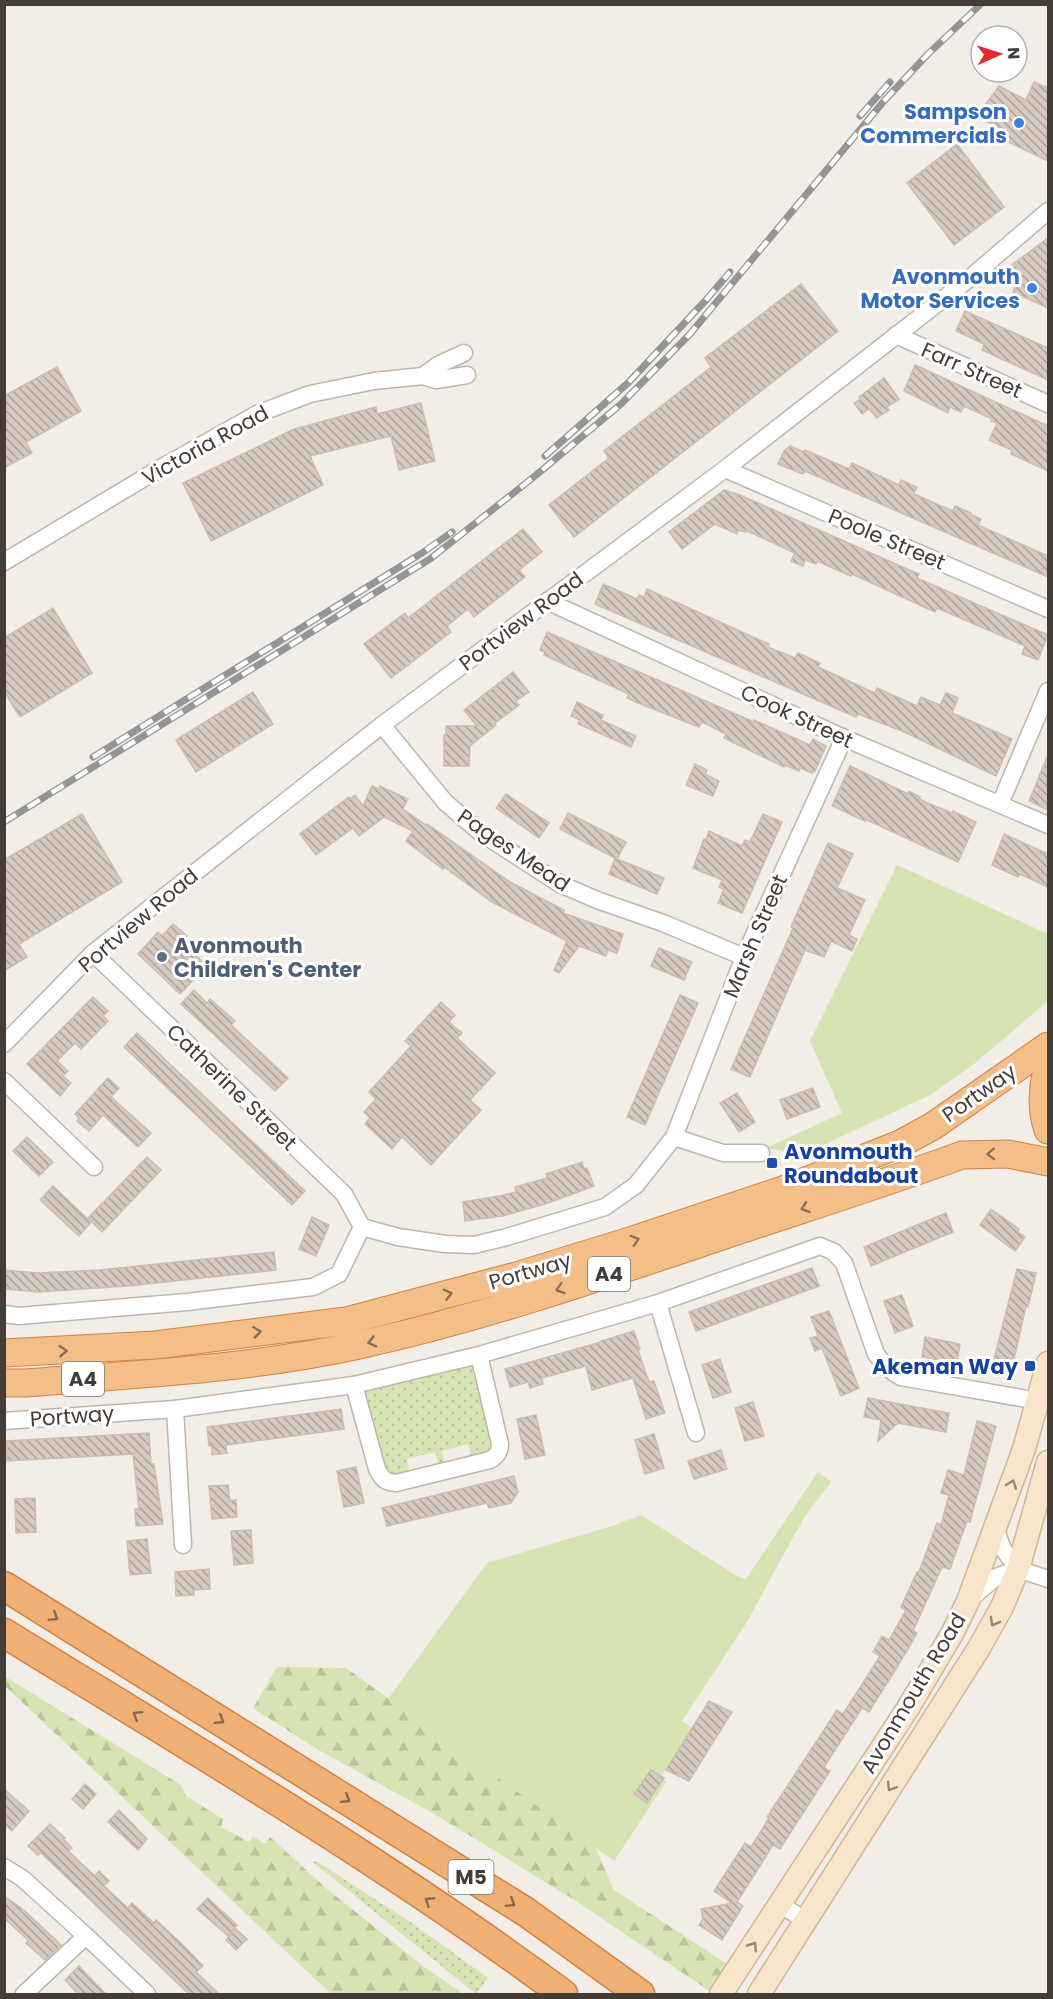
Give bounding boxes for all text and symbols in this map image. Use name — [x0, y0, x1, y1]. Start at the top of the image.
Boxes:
north arrow — [969, 24, 1029, 84]
text: N — [1002, 47, 1025, 60]
place label: Sampson Commercials — [860, 97, 1007, 150]
marker: Sampson Commercials — [1012, 116, 1026, 130]
place label: Avonmouth Motor Services — [860, 262, 1020, 315]
marker: Avonmouth Motor Services — [1025, 281, 1039, 295]
street label: Farr Street — [917, 335, 1027, 405]
street label: Victoria Road — [136, 398, 274, 492]
street label: Poole Street — [824, 501, 950, 577]
street label: Portview Road — [453, 565, 589, 677]
street label: Cook Street — [736, 677, 858, 755]
street label: Pages Mead — [452, 802, 576, 898]
street label: Portview Road — [72, 861, 204, 979]
street label: Marsh Street — [716, 870, 794, 1002]
place label: Avonmouth Children's Center — [174, 931, 361, 984]
marker: Avonmouth Children's Center — [155, 950, 169, 964]
street label: Catherine Street — [160, 1017, 304, 1157]
street label: Portway — [936, 1057, 1022, 1129]
place label: Avonmouth Roundabout — [784, 1137, 918, 1190]
one-way arrow — [986, 1148, 995, 1160]
marker: Avonmouth Roundabout — [765, 1156, 779, 1170]
one-way arrow — [800, 1201, 811, 1214]
one-way arrow — [629, 1235, 640, 1247]
street label: Portway — [485, 1245, 575, 1297]
road number: A4 — [588, 1257, 630, 1291]
one-way arrow — [555, 1282, 566, 1294]
one-way arrow — [442, 1289, 453, 1301]
one-way arrow — [252, 1327, 261, 1339]
one-way arrow — [367, 1334, 377, 1347]
one-way arrow — [58, 1345, 67, 1358]
place label: Akeman Way — [872, 1352, 1019, 1381]
marker: Akeman Way — [1023, 1359, 1037, 1373]
road number: A4 — [62, 1362, 104, 1396]
street label: Portway — [29, 1399, 115, 1433]
one-way arrow — [1004, 1480, 1017, 1490]
street label: Avonmouth Road — [854, 1607, 972, 1779]
one-way arrow — [48, 1610, 58, 1622]
one-way arrow — [990, 1616, 1001, 1626]
one-way arrow — [133, 1710, 143, 1722]
one-way arrow — [214, 1712, 224, 1724]
one-way arrow — [887, 1781, 898, 1792]
one-way arrow — [340, 1791, 350, 1803]
road number: M5 — [448, 1860, 494, 1894]
one-way arrow — [505, 1895, 515, 1907]
one-way arrow — [425, 1897, 436, 1908]
one-way arrow — [746, 1941, 757, 1952]

